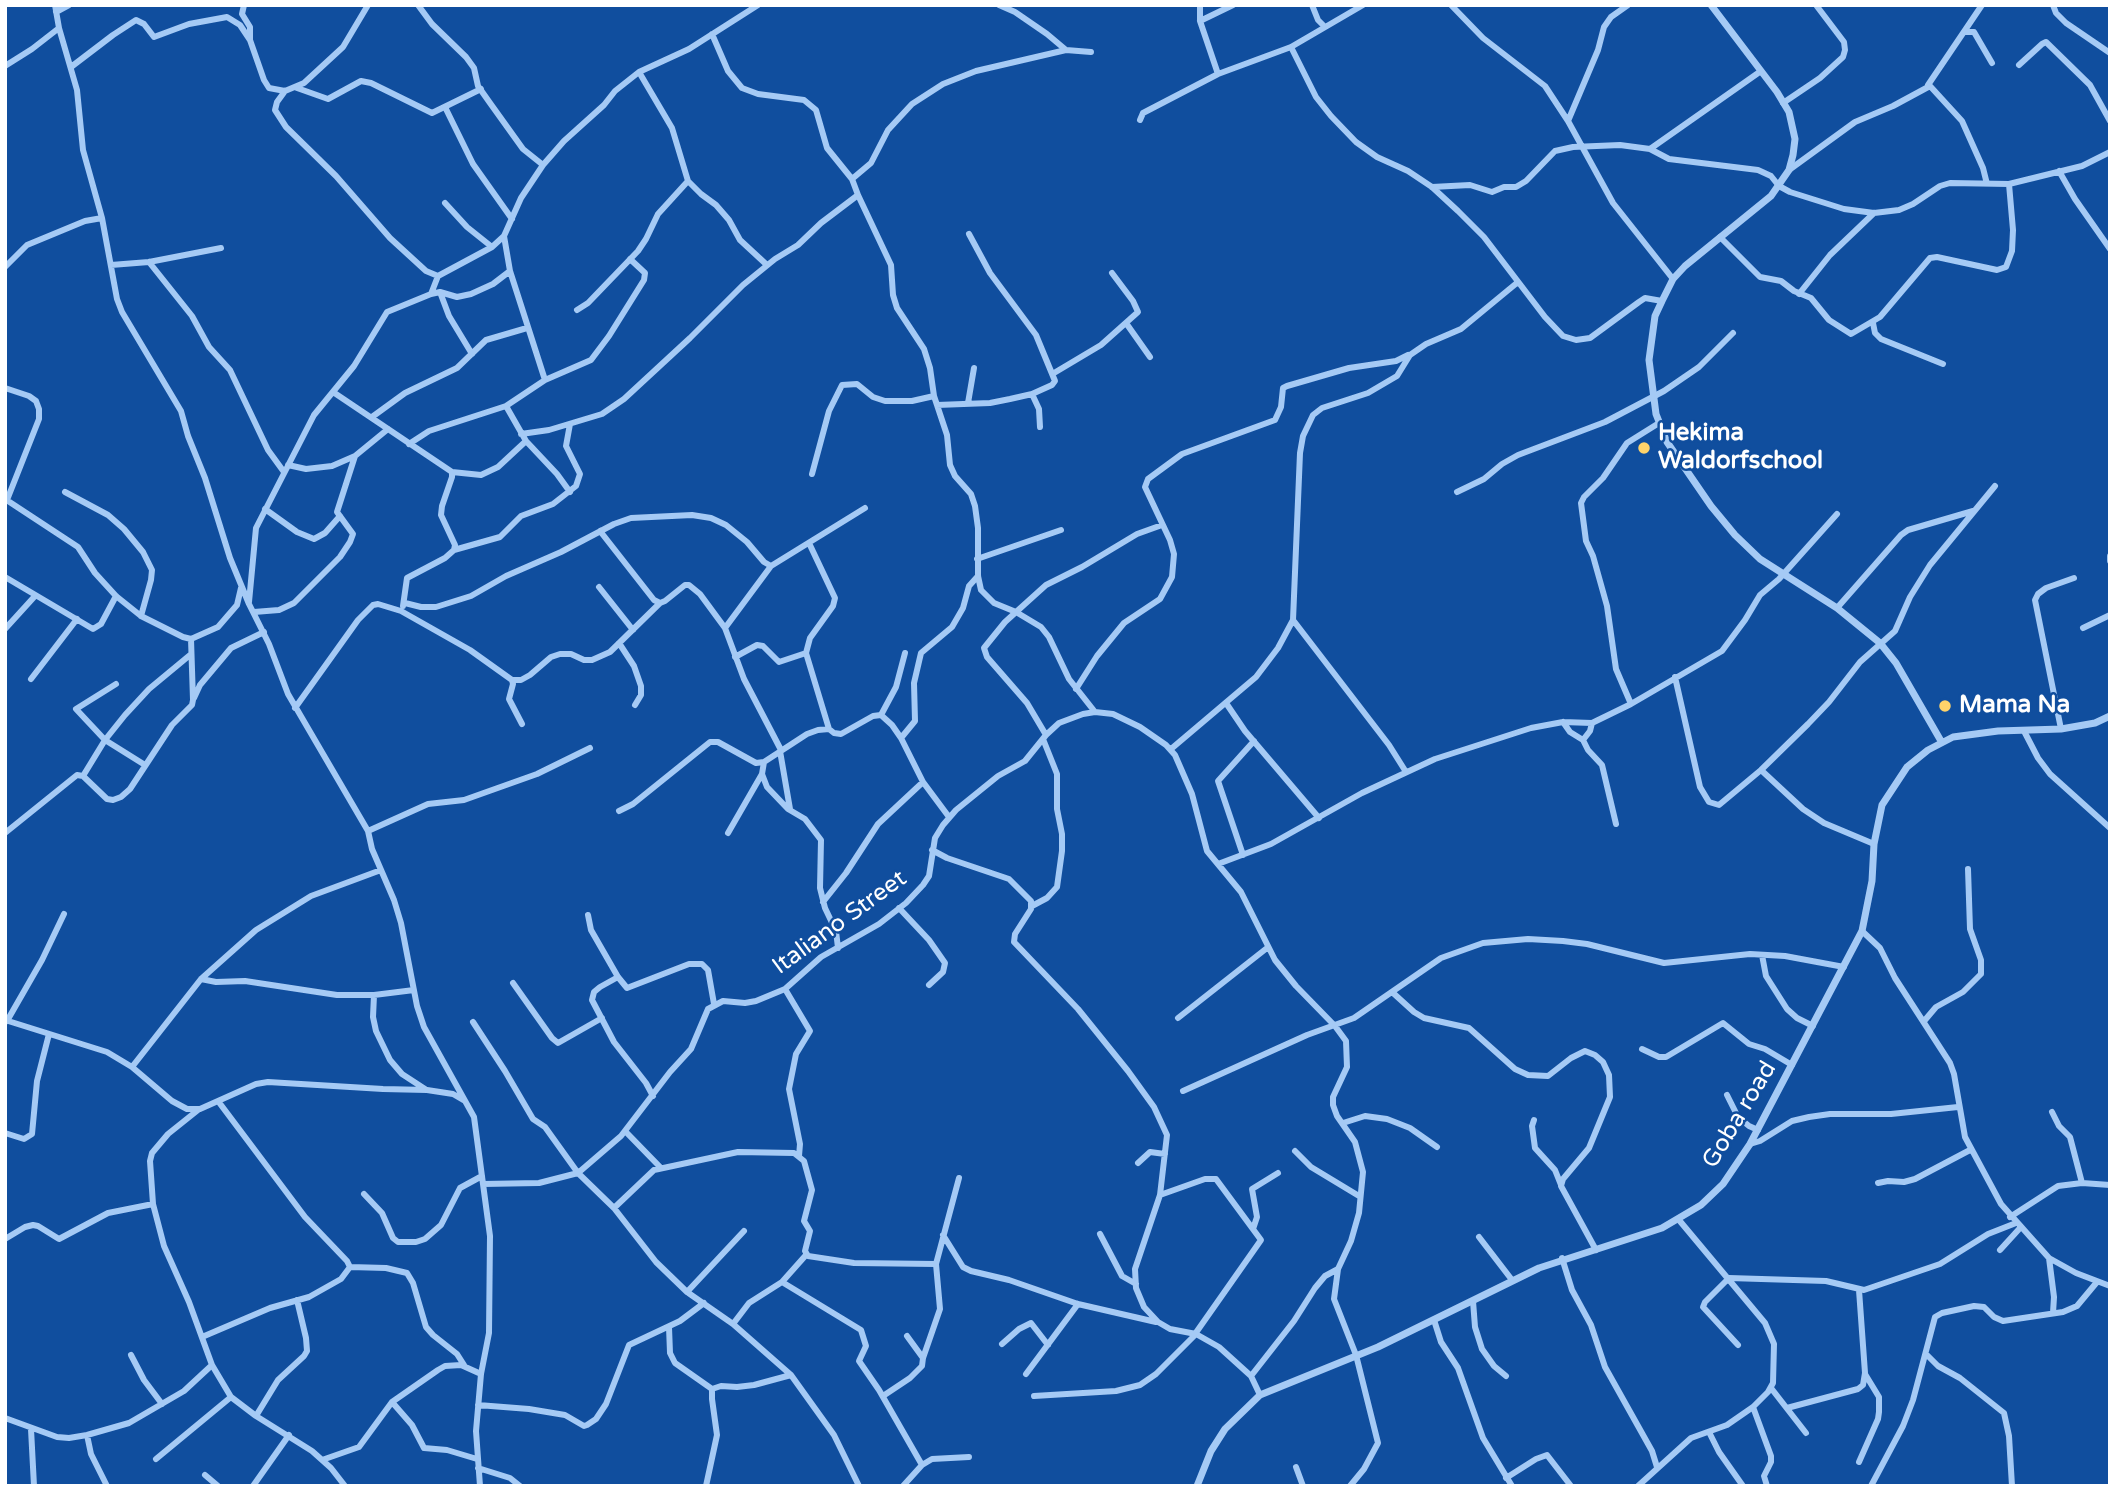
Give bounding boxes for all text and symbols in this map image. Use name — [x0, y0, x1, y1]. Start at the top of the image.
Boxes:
place label: Hekima Waldorfschool — [1658, 420, 1823, 476]
marker: Hekima Waldorfschool — [1636, 440, 1652, 456]
place label: Mama Na — [1959, 692, 2070, 720]
marker: Mama Na — [1937, 698, 1953, 714]
street label: Italiano Street — [767, 865, 913, 981]
street label: Goba road — [1697, 1056, 1783, 1174]

